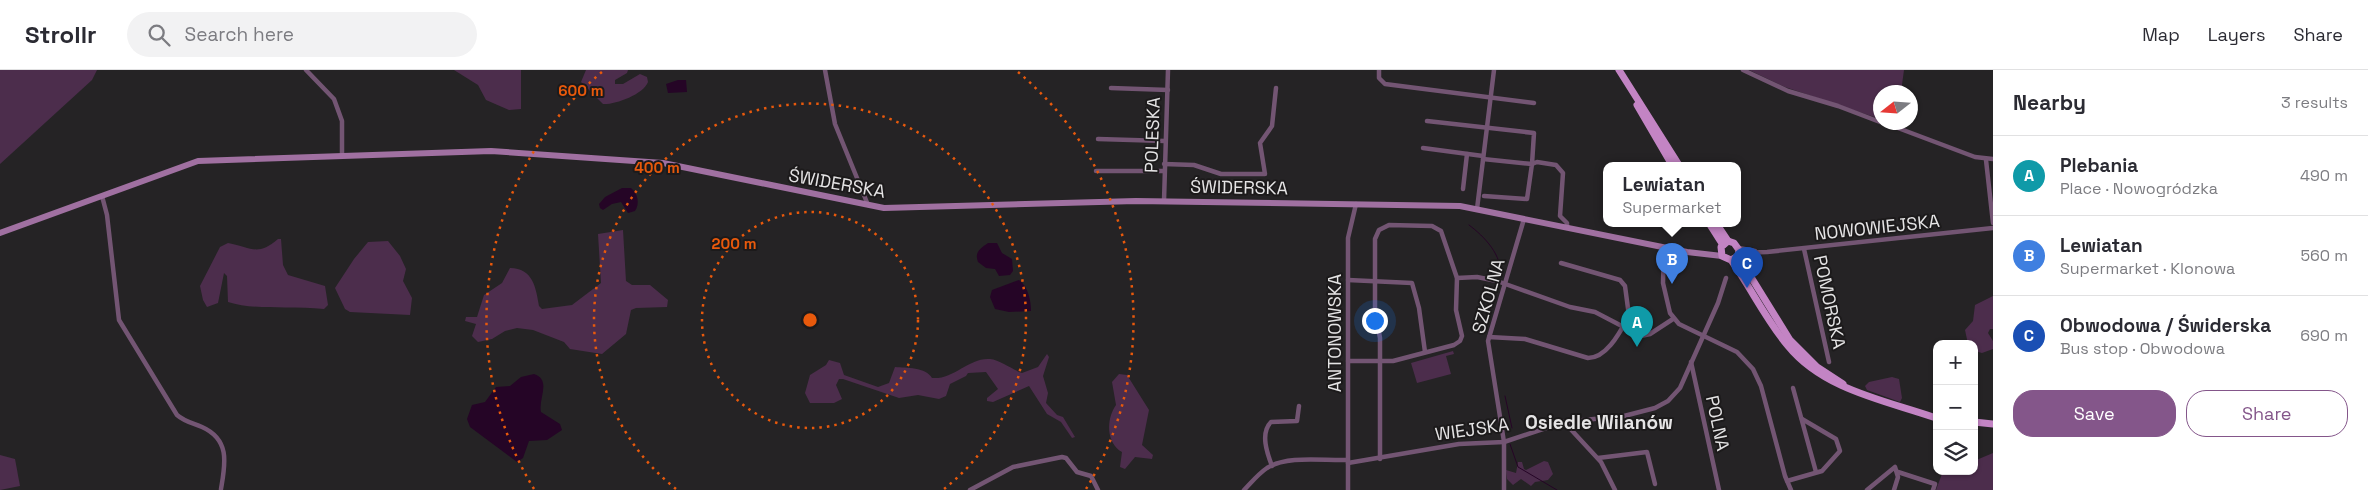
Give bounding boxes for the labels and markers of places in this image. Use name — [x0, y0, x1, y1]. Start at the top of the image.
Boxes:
pin: B — [1656, 243, 1688, 284]
pin: C — [1731, 247, 1763, 288]
pin: A — [1621, 306, 1653, 347]
centre of rings — [801, 311, 819, 329]

